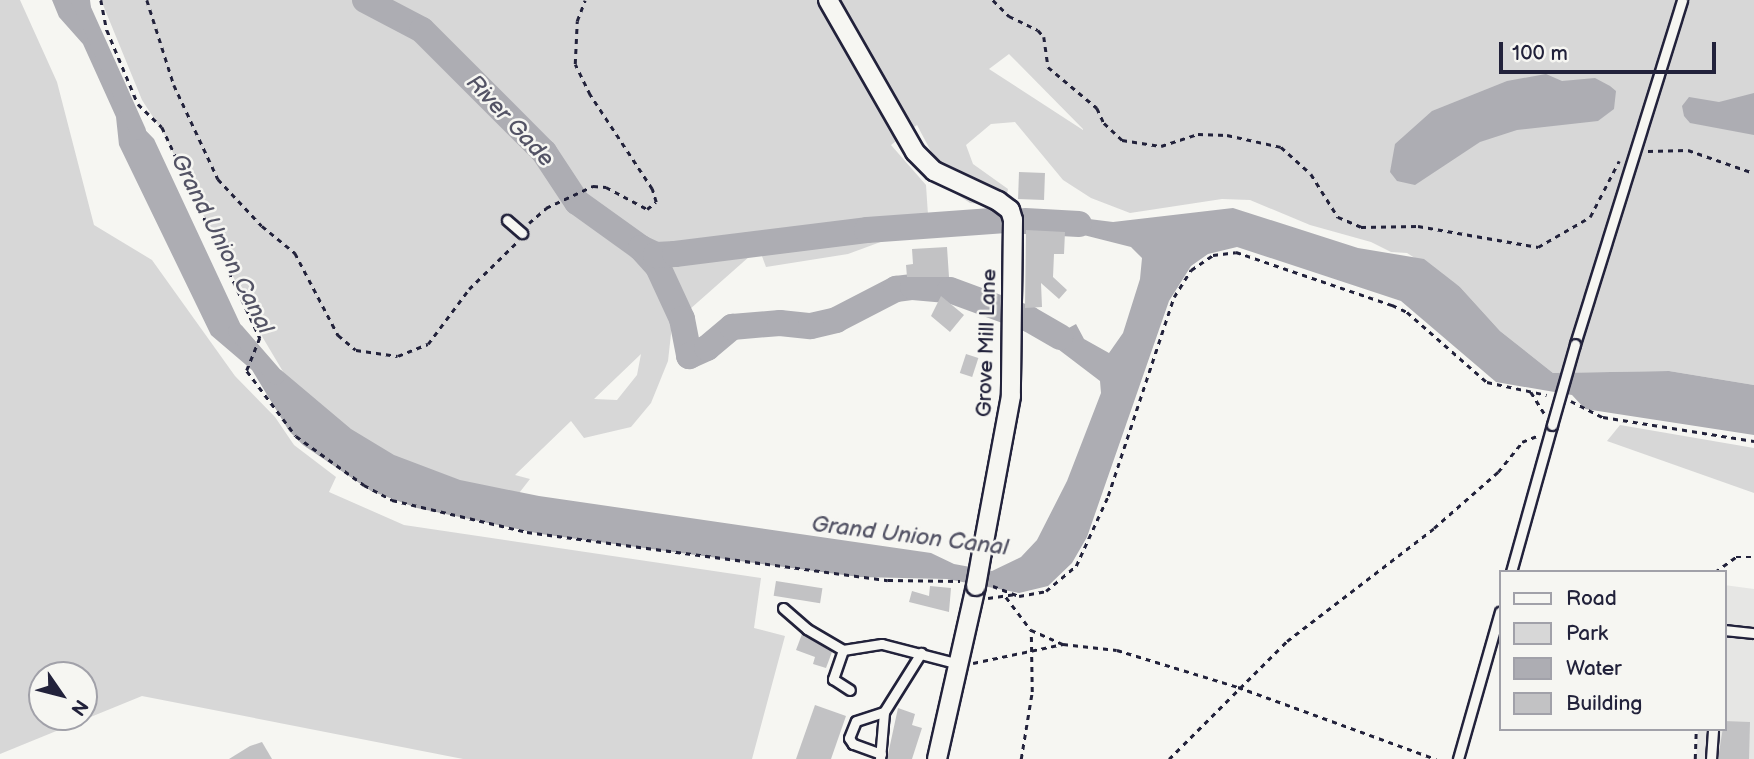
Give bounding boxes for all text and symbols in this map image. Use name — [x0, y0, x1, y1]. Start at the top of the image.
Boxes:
scale bar — [1502, 28, 1719, 72]
text: 100 m — [1512, 41, 1568, 66]
water label: River Gade — [460, 69, 560, 173]
water label: Grand Union Canal — [165, 149, 279, 339]
street label: Grove Mill Lane — [972, 268, 1002, 418]
water label: Grand Union Canal — [810, 510, 1010, 562]
legend — [1498, 570, 1726, 731]
text: Road — [1566, 586, 1617, 611]
text: Park — [1566, 621, 1608, 646]
text: Water — [1566, 656, 1622, 681]
north arrow — [28, 661, 98, 731]
text: Building — [1566, 691, 1642, 716]
text: N — [65, 695, 92, 720]

